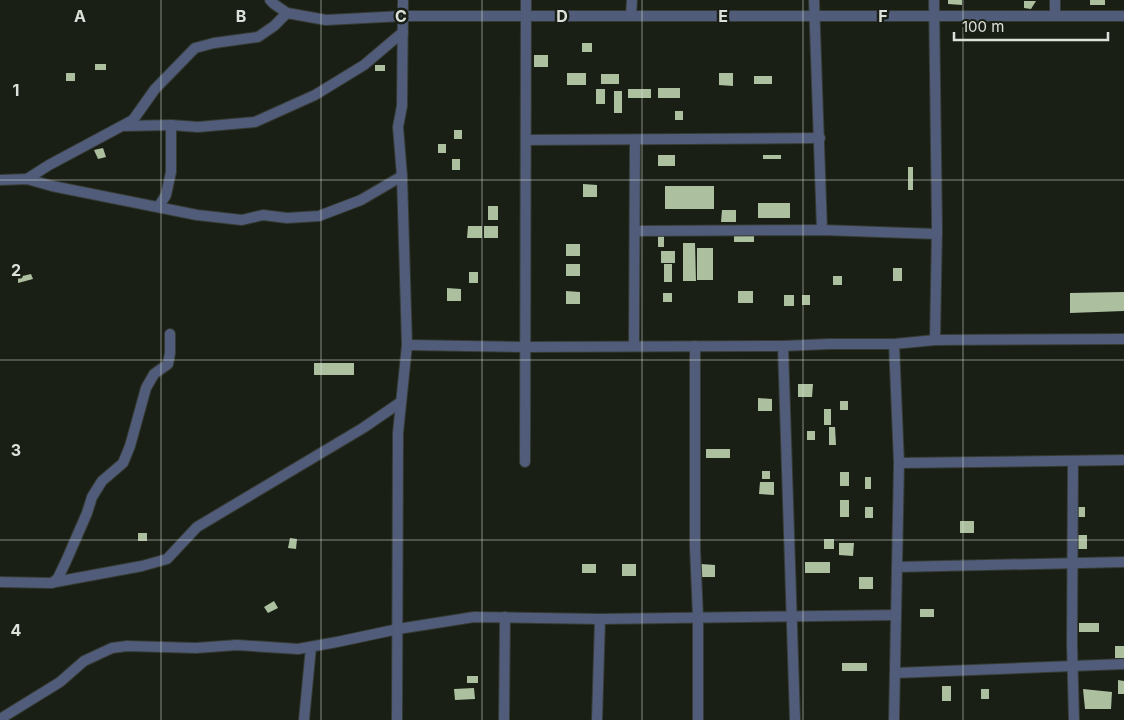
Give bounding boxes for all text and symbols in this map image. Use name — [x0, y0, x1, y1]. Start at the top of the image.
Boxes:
text: A — [74, 6, 86, 26]
text: B — [236, 6, 246, 26]
text: C — [395, 6, 407, 26]
text: D — [556, 6, 568, 26]
text: E — [718, 6, 728, 26]
text: F — [878, 6, 888, 26]
scale bar — [954, 10, 1108, 42]
text: 100 m — [962, 17, 1004, 36]
text: 1 — [13, 80, 19, 100]
text: 2 — [11, 260, 21, 280]
text: 3 — [11, 440, 21, 460]
text: 4 — [11, 620, 22, 640]

